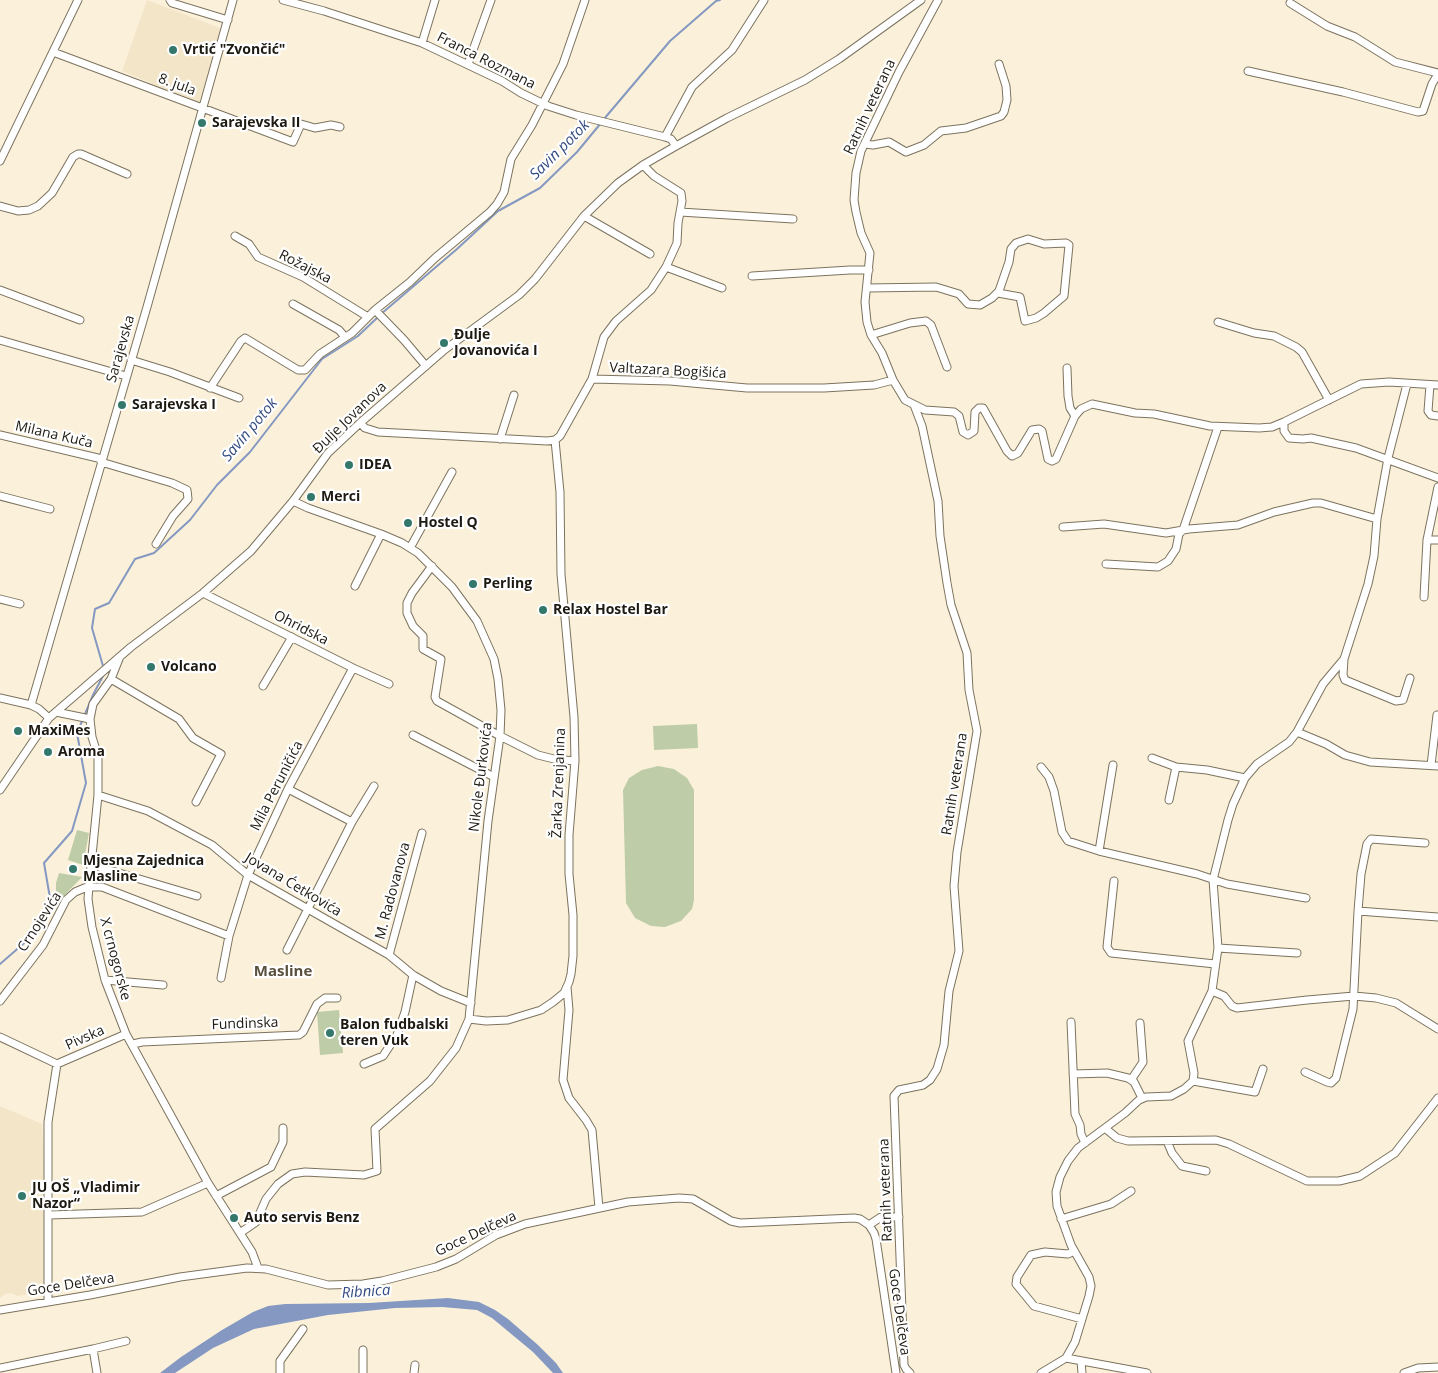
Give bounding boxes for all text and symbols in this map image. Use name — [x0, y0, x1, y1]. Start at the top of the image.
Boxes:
street label: Franca Rozmana — [434, 29, 538, 93]
place label: Vrtić "Zvončić" — [183, 42, 285, 58]
marker: Vrtić "Zvončić" — [167, 44, 179, 56]
street label: Ratnih veterana — [841, 57, 899, 157]
street label: 8. jula — [156, 70, 198, 100]
place label: Sarajevska II — [212, 115, 300, 131]
water label: Savin potok — [526, 116, 594, 184]
marker: Sarajevska II — [196, 117, 208, 129]
street label: Rožajska — [276, 247, 334, 287]
street label: Sarajevska — [103, 313, 139, 385]
place label: Đulje Jovanovića I — [454, 327, 538, 360]
marker: Đulje Jovanovića I — [438, 337, 450, 349]
street label: Valtazara Bogišića — [609, 360, 727, 382]
street label: Đulje Jovanova — [310, 379, 390, 457]
water label: Savin potok — [218, 395, 282, 465]
place label: Sarajevska I — [132, 397, 216, 413]
marker: Sarajevska I — [116, 399, 128, 411]
street label: Milana Kuča — [14, 418, 94, 452]
place label: IDEA — [359, 457, 391, 473]
marker: IDEA — [343, 459, 355, 471]
place label: Merci — [321, 489, 360, 505]
marker: Merci — [305, 491, 317, 503]
place label: Hostel Q — [418, 515, 478, 531]
marker: Hostel Q — [402, 517, 414, 529]
place label: Perling — [483, 576, 532, 592]
marker: Perling — [467, 578, 479, 590]
place label: Relax Hostel Bar — [553, 602, 668, 618]
marker: Relax Hostel Bar — [537, 604, 549, 616]
street label: Ohridska — [271, 607, 331, 649]
place label: Volcano — [161, 659, 217, 675]
marker: Volcano — [145, 661, 157, 673]
street label: Nikole Đurkovića — [466, 721, 496, 833]
place label: MaxiMes — [28, 723, 90, 739]
marker: MaxiMes — [12, 725, 24, 737]
street label: Žarka Zrenjanina — [549, 728, 569, 838]
street label: Ratnih veterana — [939, 732, 971, 836]
street label: Mila Peruničića — [247, 738, 307, 834]
place label: Aroma — [58, 744, 105, 760]
marker: Aroma — [42, 746, 54, 758]
street label: M. Radovanova — [372, 841, 414, 941]
street label: Jovana Ćetkovića — [242, 850, 344, 920]
place label: Mjesna Zajednica Masline — [83, 853, 204, 886]
marker: Mjesna Zajednica Masline — [67, 863, 79, 875]
street label: Crnojevića — [14, 889, 66, 955]
street label: X crnogorske — [96, 916, 134, 1002]
district label: Masline — [254, 963, 312, 981]
street label: Fundinska — [211, 1014, 279, 1034]
place label: Balon fudbalski teren Vuk — [340, 1017, 449, 1050]
street label: Pivska — [63, 1022, 107, 1054]
marker: Balon fudbalski teren Vuk — [324, 1027, 336, 1039]
street label: Ratnih veterana — [876, 1138, 896, 1242]
place label: JU OŠ „Vladimir Nazor“ — [32, 1180, 140, 1212]
marker: JU OŠ „Vladimir Nazor“ — [16, 1190, 28, 1202]
street label: Goce Delčeva — [433, 1208, 519, 1260]
place label: Auto servis Benz — [244, 1210, 359, 1226]
marker: Auto servis Benz — [228, 1212, 240, 1224]
street label: Goce Delčeva — [885, 1267, 913, 1357]
street label: Goce Delčeva — [26, 1270, 116, 1300]
water label: Ribnica — [341, 1281, 391, 1303]

